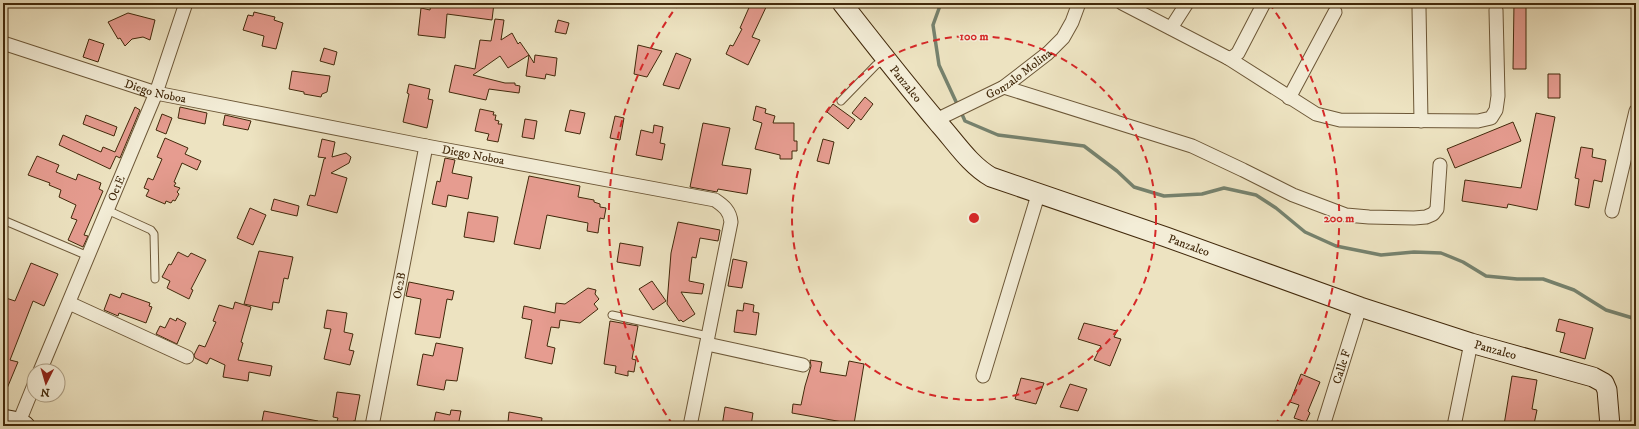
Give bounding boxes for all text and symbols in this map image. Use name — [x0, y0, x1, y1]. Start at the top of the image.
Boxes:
text: 100 m — [960, 29, 988, 44]
street label: Gonzalo Molina — [984, 46, 1056, 103]
street label: Panzaleo — [886, 63, 925, 106]
street label: Diego Noboa — [123, 76, 188, 107]
street label: Diego Noboa — [440, 142, 506, 169]
street label: Oe1E — [105, 173, 129, 204]
centre of rings — [967, 211, 981, 225]
text: 200 m — [1324, 211, 1354, 226]
street label: Panzaleo — [1166, 231, 1212, 260]
street label: Oe2B — [390, 271, 409, 300]
street label: Panzaleo — [1473, 337, 1518, 363]
street label: Calle F — [1330, 347, 1354, 386]
north arrow — [26, 363, 66, 403]
text: N — [40, 385, 50, 399]

